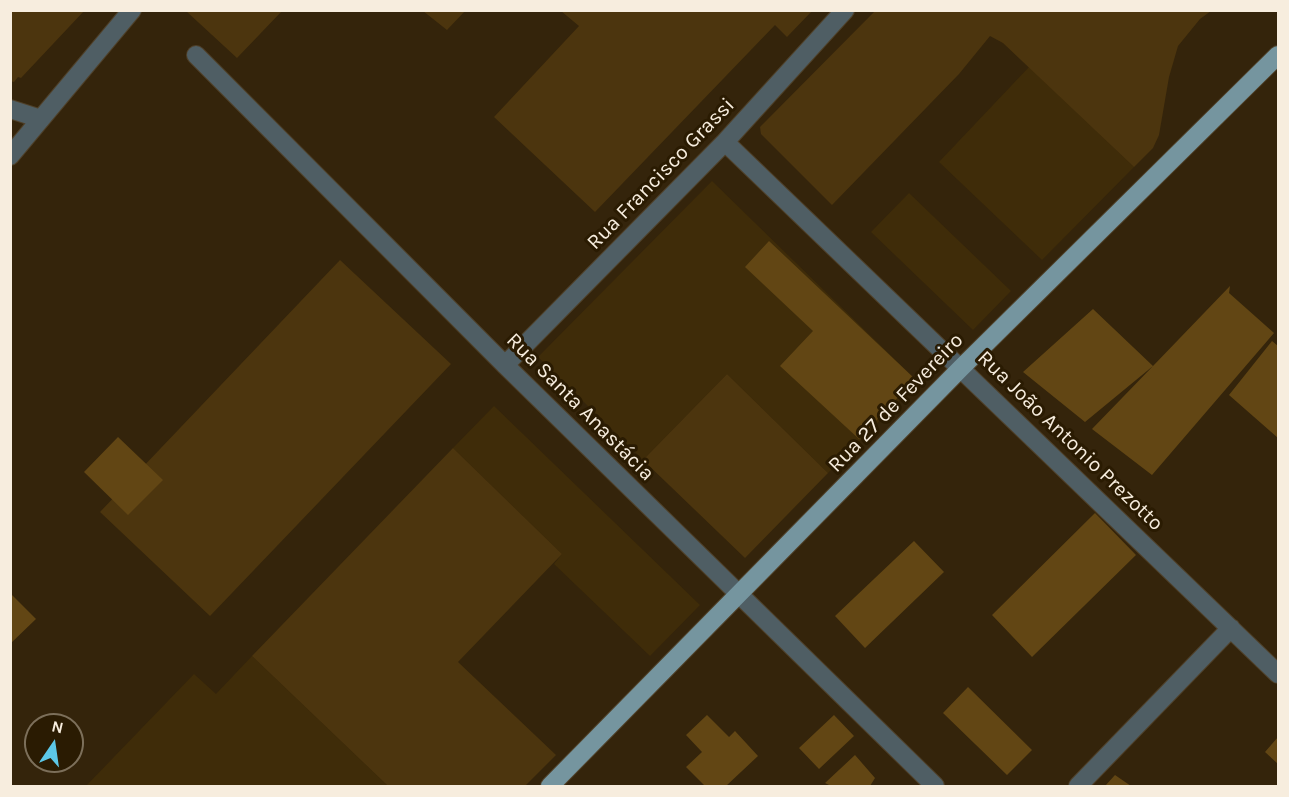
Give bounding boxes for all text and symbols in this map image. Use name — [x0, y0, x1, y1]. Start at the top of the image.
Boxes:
street label: Rua Francisco Grassi — [582, 93, 740, 255]
street label: Rua Santa Anastácia — [501, 328, 659, 486]
street label: Rua 27 de Fevereiro — [823, 328, 969, 478]
street label: Rua João Antonio Prezotto — [972, 346, 1168, 536]
north arrow — [24, 713, 84, 773]
text: N — [50, 716, 65, 737]

